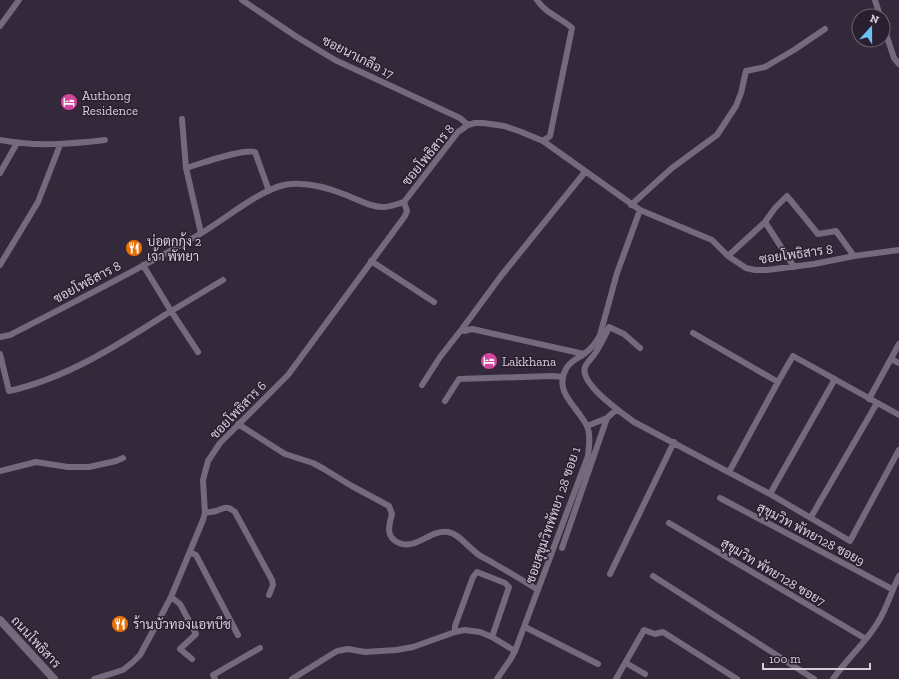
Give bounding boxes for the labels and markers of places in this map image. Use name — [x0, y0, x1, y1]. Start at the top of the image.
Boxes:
place label: Authong Residence — [82, 88, 138, 118]
hotel icon: Authong Residence — [59, 92, 79, 112]
place label: บ่อตกกุ้ง 2 เจ้า พัทยา — [147, 232, 202, 264]
restaurant icon: บ่อตกกุ้ง 2 เจ้า พัทยา — [124, 238, 144, 258]
hotel icon: Lakkhana — [479, 351, 499, 371]
place label: Lakkhana — [502, 354, 557, 369]
restaurant icon: ร้านบัวทองแอทบีช — [110, 614, 130, 634]
place label: ร้านบัวทองแอทบีช — [133, 615, 231, 632]

